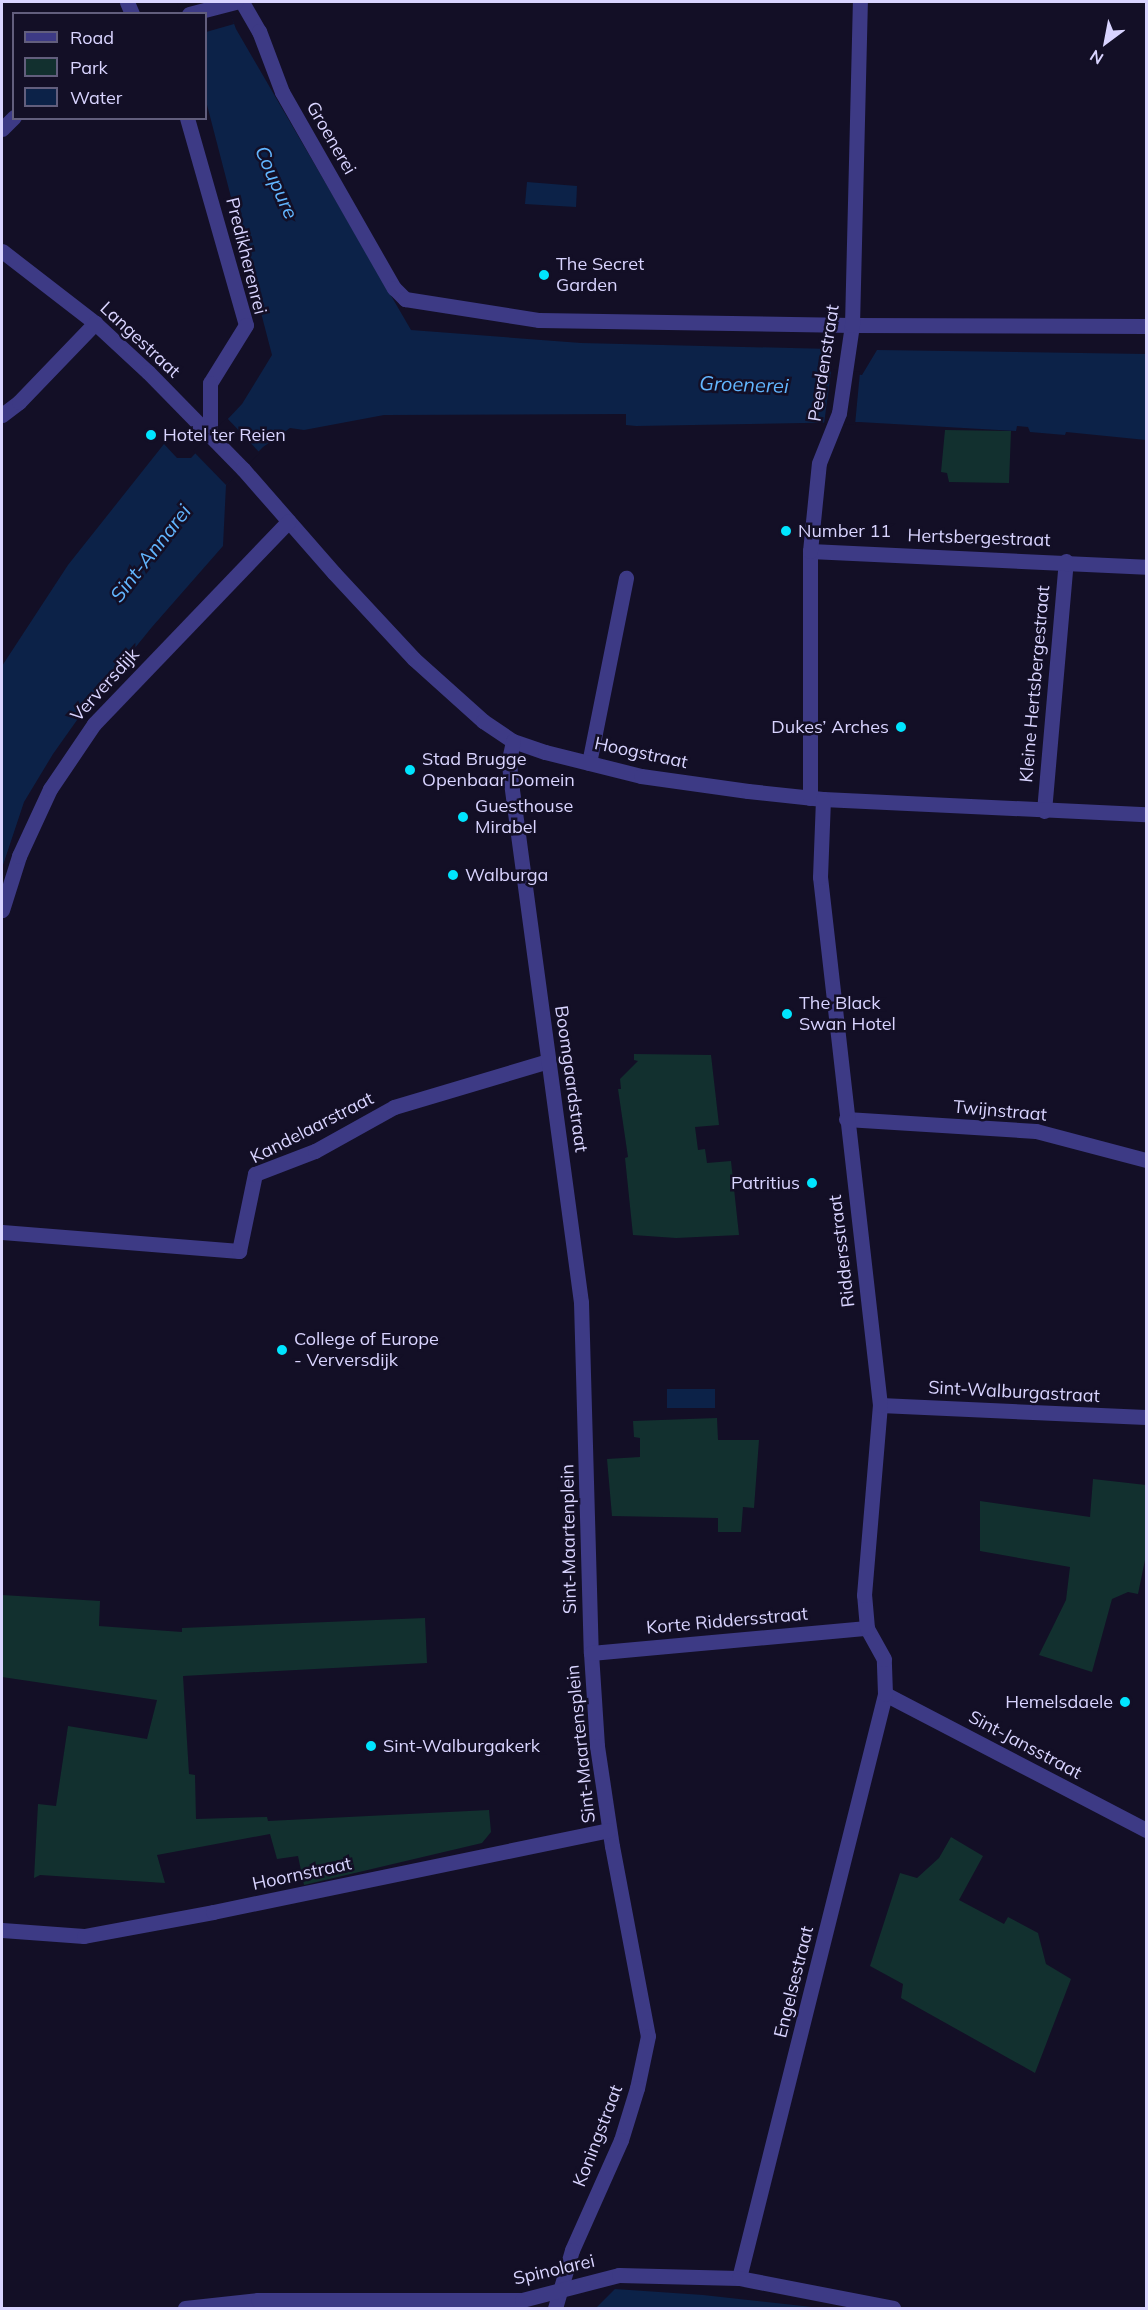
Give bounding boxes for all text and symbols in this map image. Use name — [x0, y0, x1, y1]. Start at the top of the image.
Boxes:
legend — [12, 12, 207, 120]
north arrow — [1076, 12, 1136, 72]
text: Road — [70, 26, 114, 49]
text: N — [1086, 46, 1107, 69]
text: Park — [70, 56, 108, 79]
text: Water — [70, 86, 122, 109]
street label: Groenerei — [302, 98, 360, 178]
water label: Coupure — [250, 142, 304, 222]
street label: Predikherenrei — [221, 195, 271, 317]
place label: The Secret Garden — [556, 254, 644, 296]
marker: The Secret Garden — [537, 268, 551, 282]
street label: Langestraat — [96, 298, 184, 382]
street label: Peerdenstraat — [804, 303, 844, 423]
water label: Groenerei — [699, 370, 789, 398]
place label: Hotel ter Reien — [163, 424, 286, 446]
marker: Hotel ter Reien — [144, 428, 158, 442]
water label: Sint-Annarei — [105, 500, 195, 606]
place label: Number 11 — [798, 520, 891, 542]
marker: Number 11 — [779, 524, 793, 538]
street label: Hertsbergestraat — [907, 525, 1051, 551]
street label: Kleine Hertsbergestraat — [1016, 585, 1054, 783]
street label: Verversdijk — [66, 644, 144, 726]
place label: Dukes’ Arches — [771, 716, 889, 738]
marker: Dukes’ Arches — [894, 720, 908, 734]
street label: Hoogstraat — [592, 733, 690, 773]
place label: Stad Brugge Openbaar Domein — [422, 749, 575, 792]
marker: Stad Brugge Openbaar Domein — [403, 763, 417, 777]
place label: Guesthouse Mirabel — [475, 796, 573, 838]
marker: Guesthouse Mirabel — [456, 810, 470, 824]
place label: Walburga — [465, 864, 548, 886]
marker: Walburga — [446, 868, 460, 882]
place label: The Black Swan Hotel — [799, 993, 896, 1036]
street label: Boomgaardstraat — [550, 1004, 592, 1154]
marker: The Black Swan Hotel — [780, 1007, 794, 1021]
street label: Kandelaarstraat — [247, 1088, 377, 1168]
street label: Twijnstraat — [952, 1096, 1048, 1126]
place label: Patritius — [731, 1172, 800, 1194]
marker: Patritius — [805, 1176, 819, 1190]
street label: Riddersstraat — [824, 1194, 860, 1308]
place label: College of Europe - Verversdijk — [294, 1329, 439, 1372]
marker: College of Europe - Verversdijk — [275, 1343, 289, 1357]
street label: Sint-Walburgastraat — [928, 1377, 1100, 1407]
street label: Sint-Maartenplein — [557, 1464, 581, 1614]
street label: Korte Riddersstraat — [645, 1603, 809, 1639]
street label: Sint-Maartensplein — [562, 1664, 600, 1824]
place label: Hemelsdaele — [1005, 1691, 1113, 1713]
marker: Hemelsdaele — [1118, 1695, 1132, 1709]
street label: Sint-Jansstraat — [965, 1706, 1085, 1784]
place label: Sint-Walburgakerk — [383, 1735, 540, 1757]
marker: Sint-Walburgakerk — [364, 1739, 378, 1753]
street label: Hoornstraat — [250, 1853, 354, 1895]
street label: Engelsestraat — [770, 1924, 818, 2040]
street label: Koningstraat — [569, 2082, 627, 2190]
street label: Spinolarei — [511, 2250, 597, 2290]

